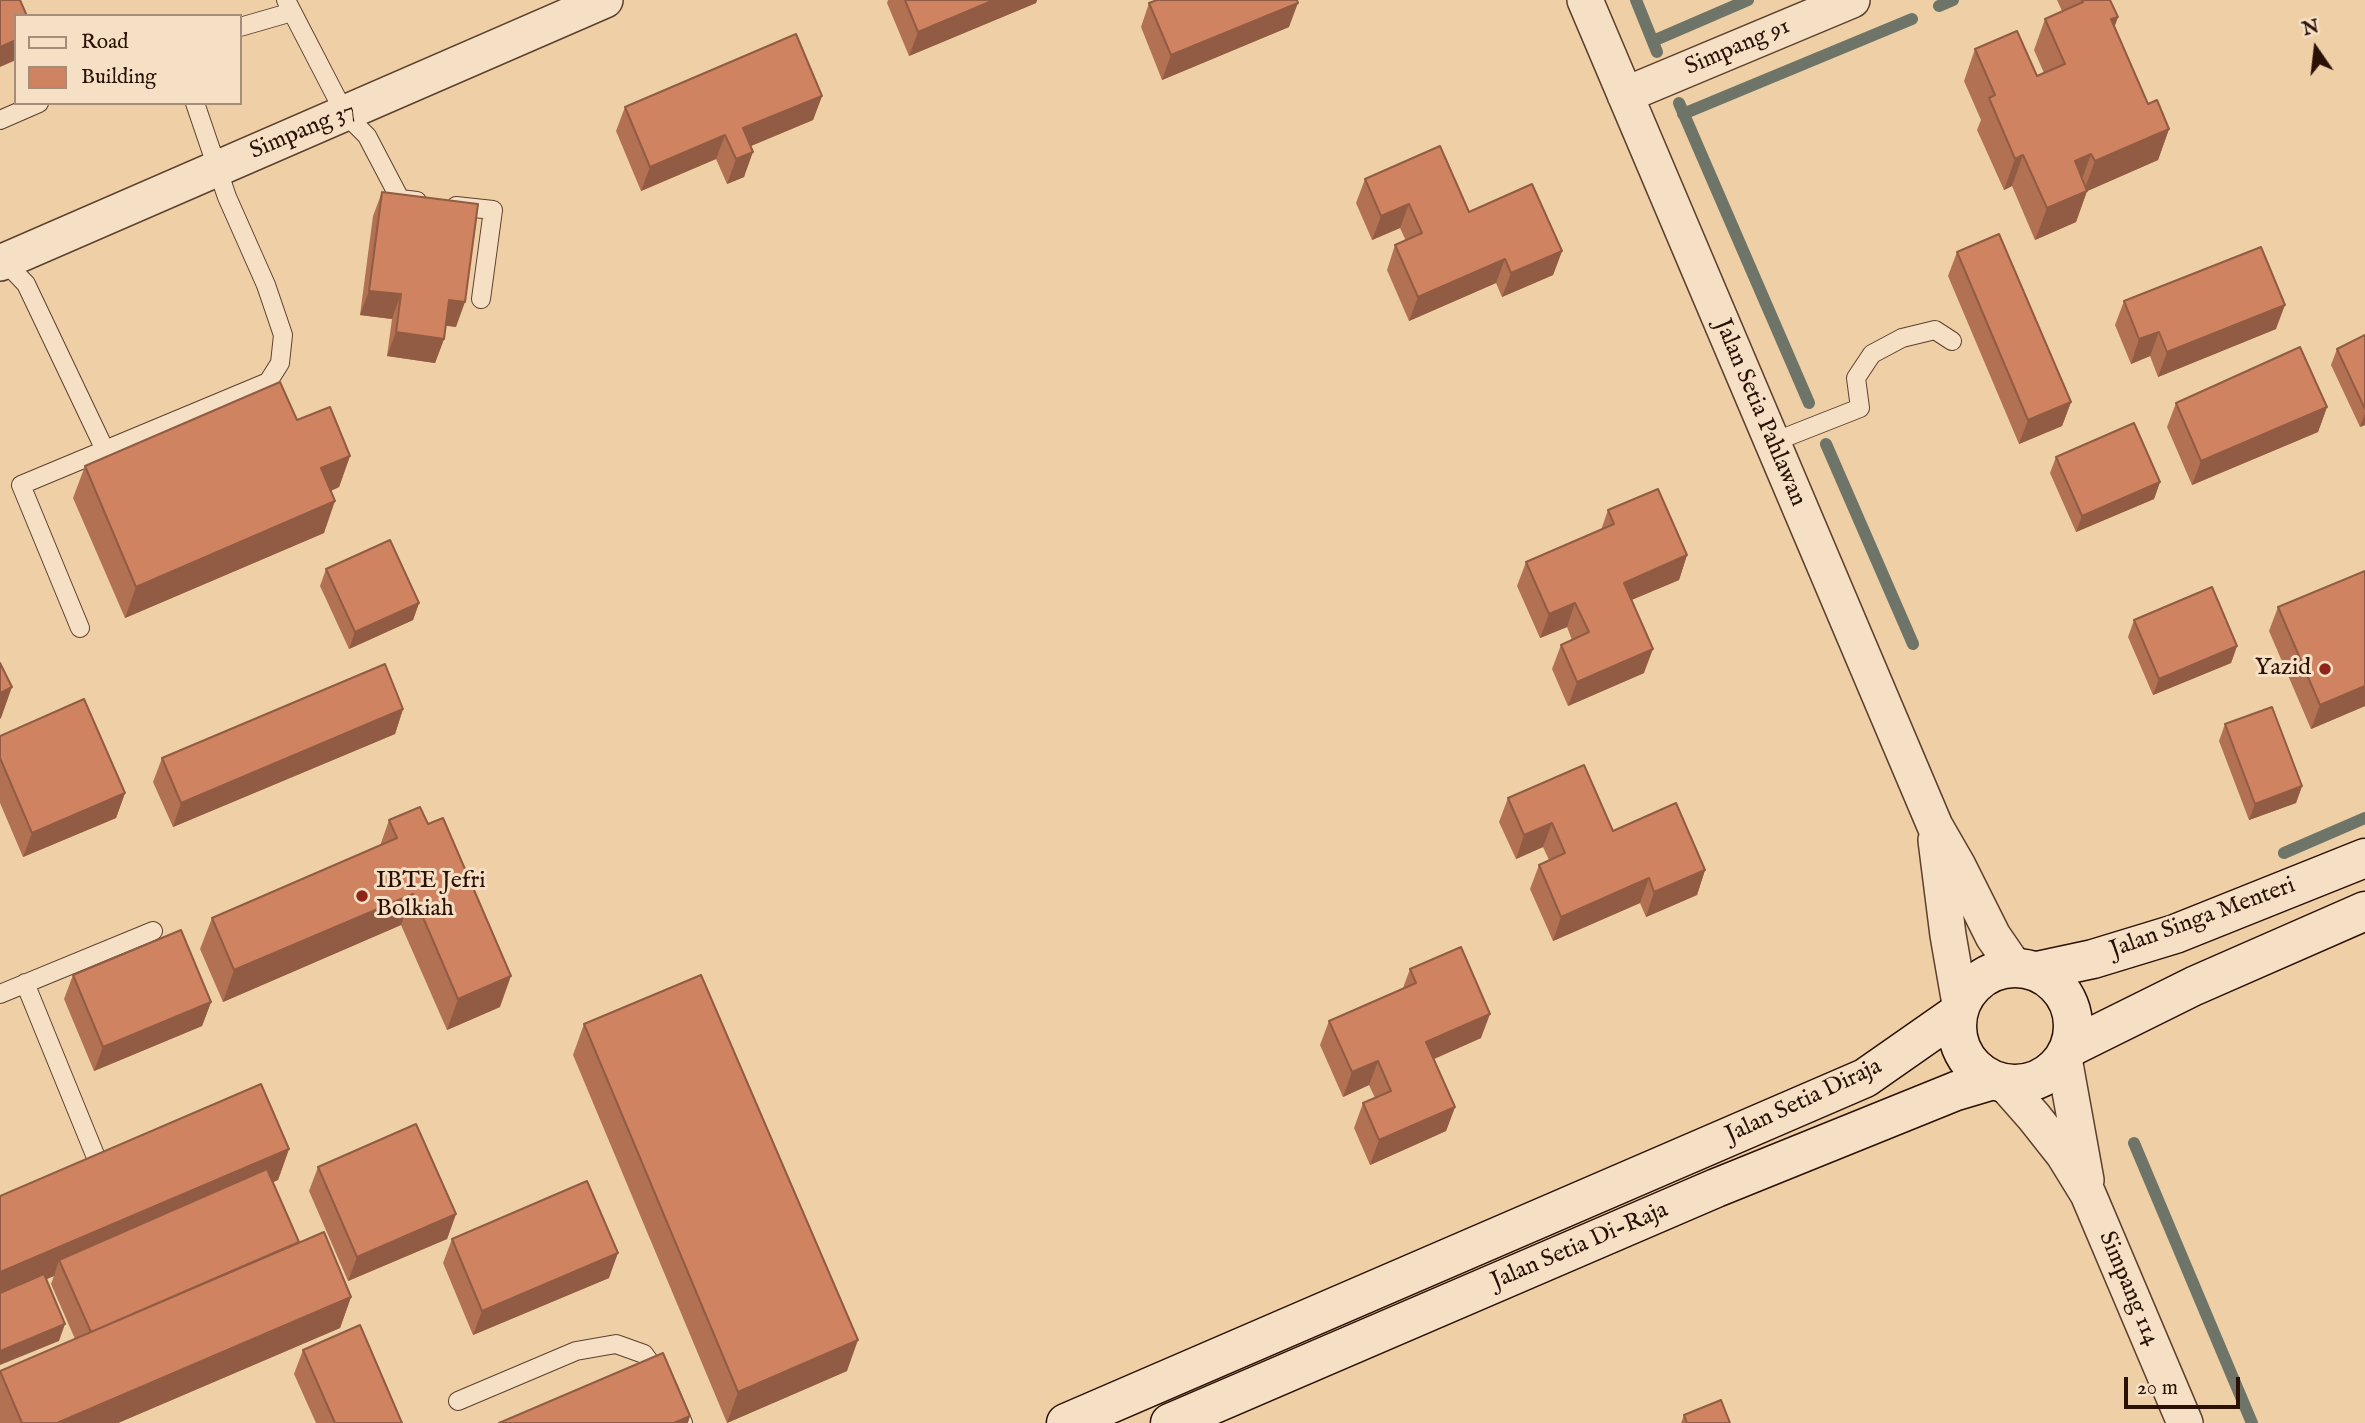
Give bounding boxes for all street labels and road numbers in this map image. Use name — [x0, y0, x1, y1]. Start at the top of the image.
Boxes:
street label: Simpang 91 — [1681, 13, 1795, 83]
street label: Simpang 37 — [246, 97, 360, 167]
street label: Jalan Setia Pahlawan — [1707, 315, 1811, 511]
street label: Jalan Singa Menteri — [2106, 872, 2300, 966]
street label: Jalan Setia Diraja — [1721, 1053, 1887, 1151]
street label: Jalan Setia Di-Raja — [1487, 1197, 1673, 1297]
street label: Simpang 114 — [2091, 1228, 2165, 1350]

